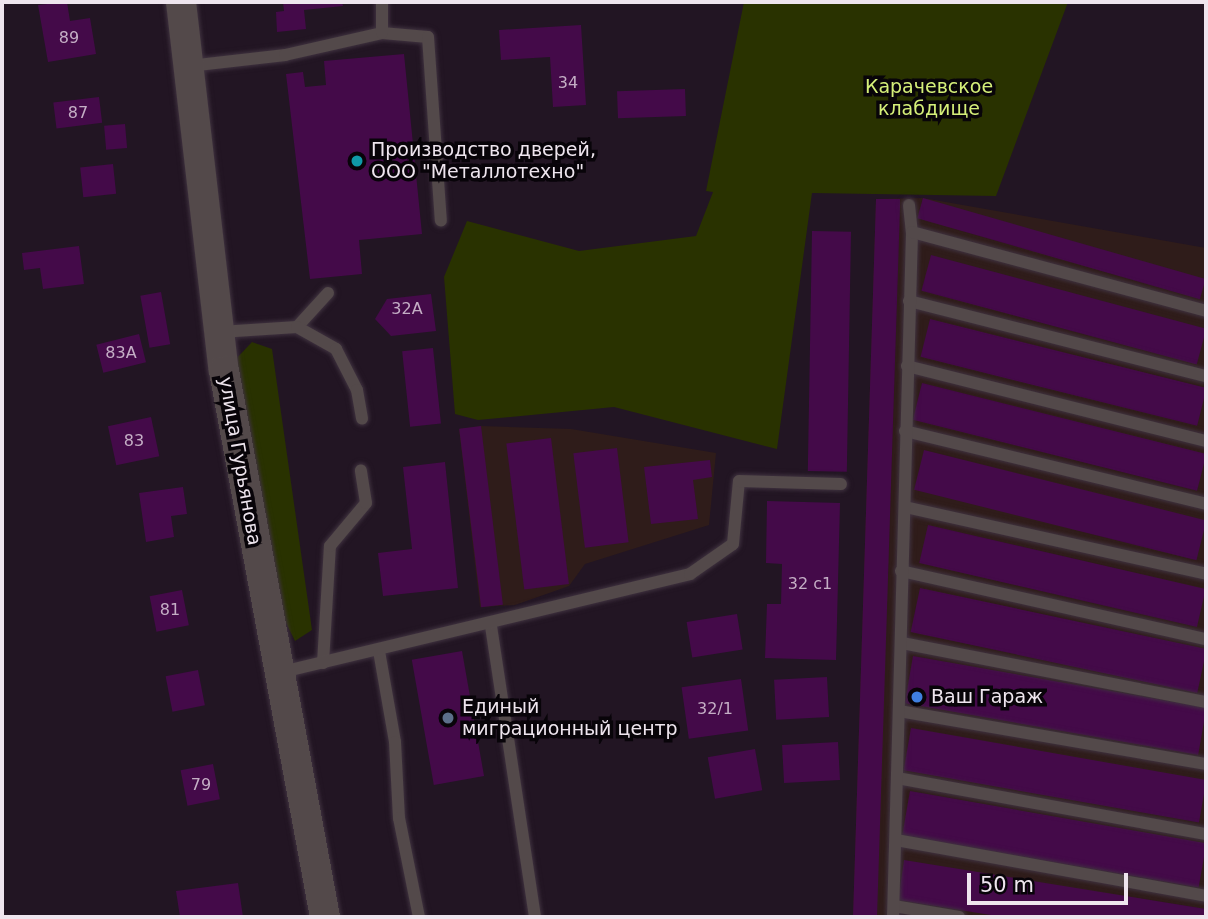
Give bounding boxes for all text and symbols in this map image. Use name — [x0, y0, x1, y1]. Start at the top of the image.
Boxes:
house number: 89 — [59, 28, 79, 48]
house number: 34 — [558, 73, 578, 93]
park label: Карачевское клабдище — [865, 76, 993, 120]
house number: 87 — [68, 103, 88, 123]
place label: Производство дверей, ООО "Металлотехно" — [371, 139, 596, 183]
marker: Производство дверей, ООО "Металлотехно" — [349, 153, 365, 169]
house number: 32А — [391, 299, 423, 319]
house number: 83А — [105, 343, 137, 363]
street label: улица Гурьянова — [214, 375, 266, 547]
house number: 83 — [124, 431, 144, 451]
house number: 32 с1 — [788, 574, 832, 594]
house number: 81 — [160, 600, 180, 620]
place label: Ваш Гараж — [931, 686, 1043, 708]
marker: Ваш Гараж — [909, 689, 925, 705]
place label: Единый миграционный центр — [462, 696, 678, 740]
house number: 32/1 — [697, 699, 733, 719]
marker: Единый миграционный центр — [440, 710, 456, 726]
house number: 79 — [191, 775, 211, 795]
scale bar — [970, 860, 1131, 904]
text: 50 m — [980, 873, 1034, 897]

